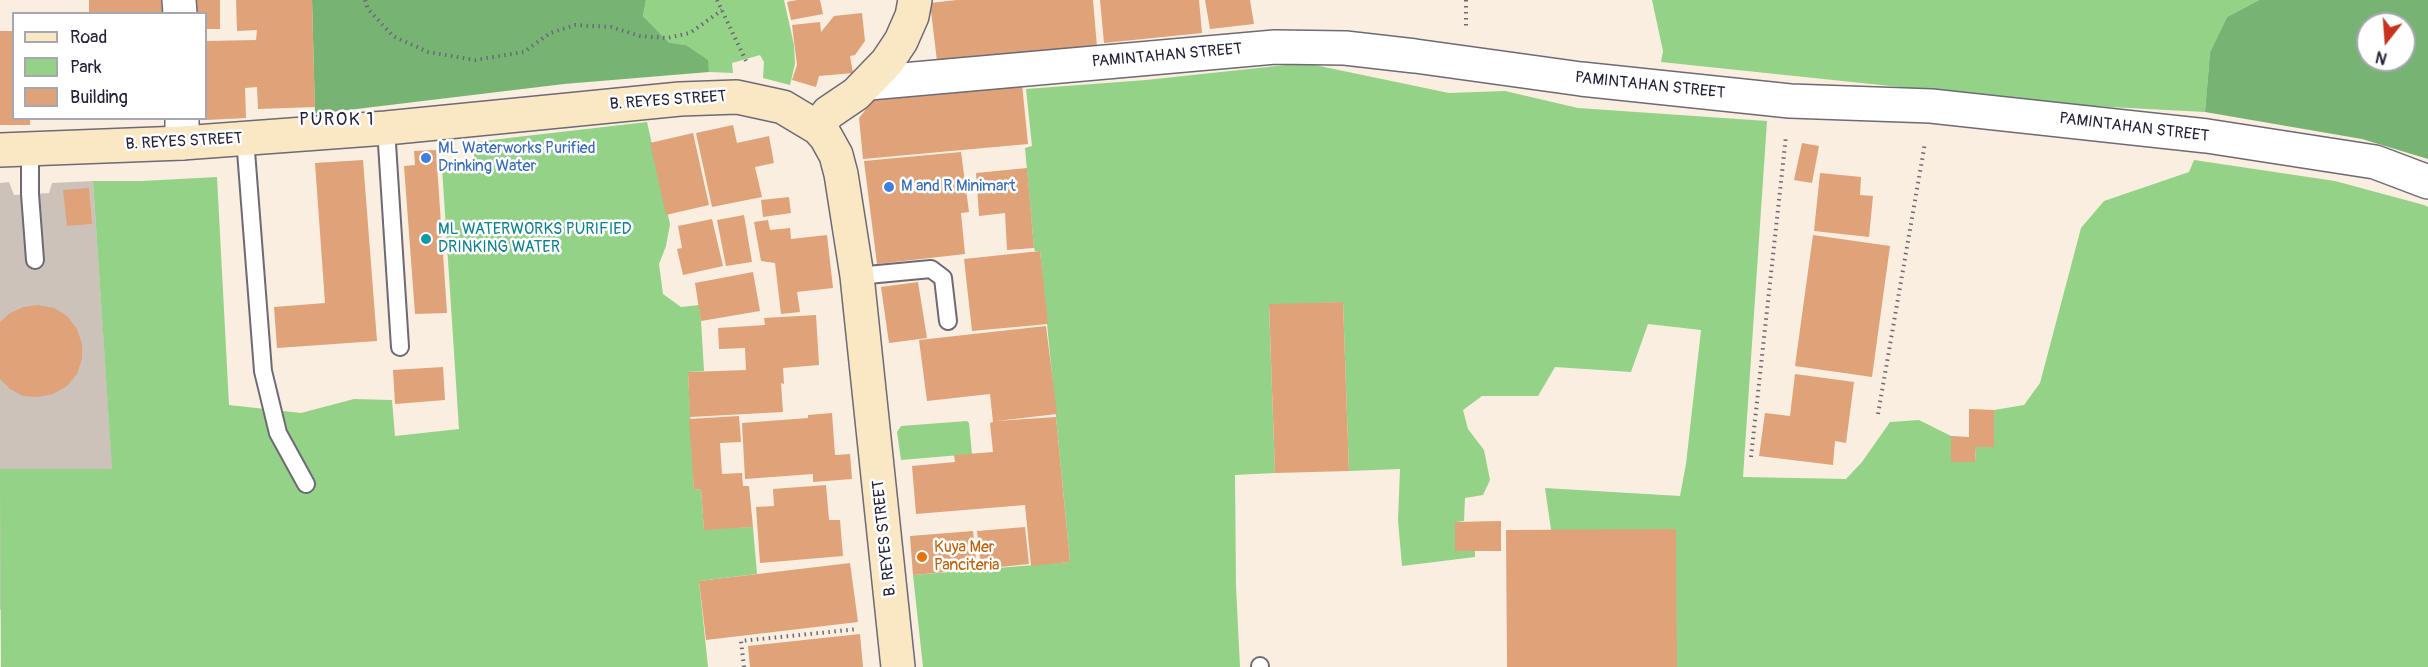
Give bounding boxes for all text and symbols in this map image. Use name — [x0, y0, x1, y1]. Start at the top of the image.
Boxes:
legend — [12, 12, 207, 120]
north arrow — [2356, 12, 2416, 72]
text: Road — [70, 26, 107, 49]
street label: PAMINTAHAN STREET — [1091, 40, 1243, 72]
text: N — [2373, 46, 2389, 68]
text: Park — [70, 56, 102, 79]
street label: PAMINTAHAN STREET — [1574, 69, 1726, 103]
text: Building — [70, 86, 128, 109]
street label: B. REYES STREET — [609, 87, 727, 115]
district label: PUROK 1 — [299, 109, 375, 131]
street label: PAMINTAHAN STREET — [2058, 109, 2210, 147]
street label: B. REYES STREET — [125, 129, 243, 155]
place label: ML Waterworks Purified Drinking Water — [438, 139, 596, 177]
marker: ML Waterworks Purified Drinking Water — [419, 151, 433, 165]
place label: M and R Minimart — [901, 177, 1016, 197]
marker: M and R Minimart — [882, 180, 896, 194]
place label: ML WATERWORKS PURIFIED DRINKING WATER — [438, 220, 632, 258]
marker: ML WATERWORKS PURIFIED DRINKING WATER — [419, 232, 433, 246]
street label: B. REYES STREET — [869, 479, 901, 597]
place label: Kuya Mer Panciteria — [934, 538, 1000, 576]
marker: Kuya Mer Panciteria — [915, 550, 929, 564]

